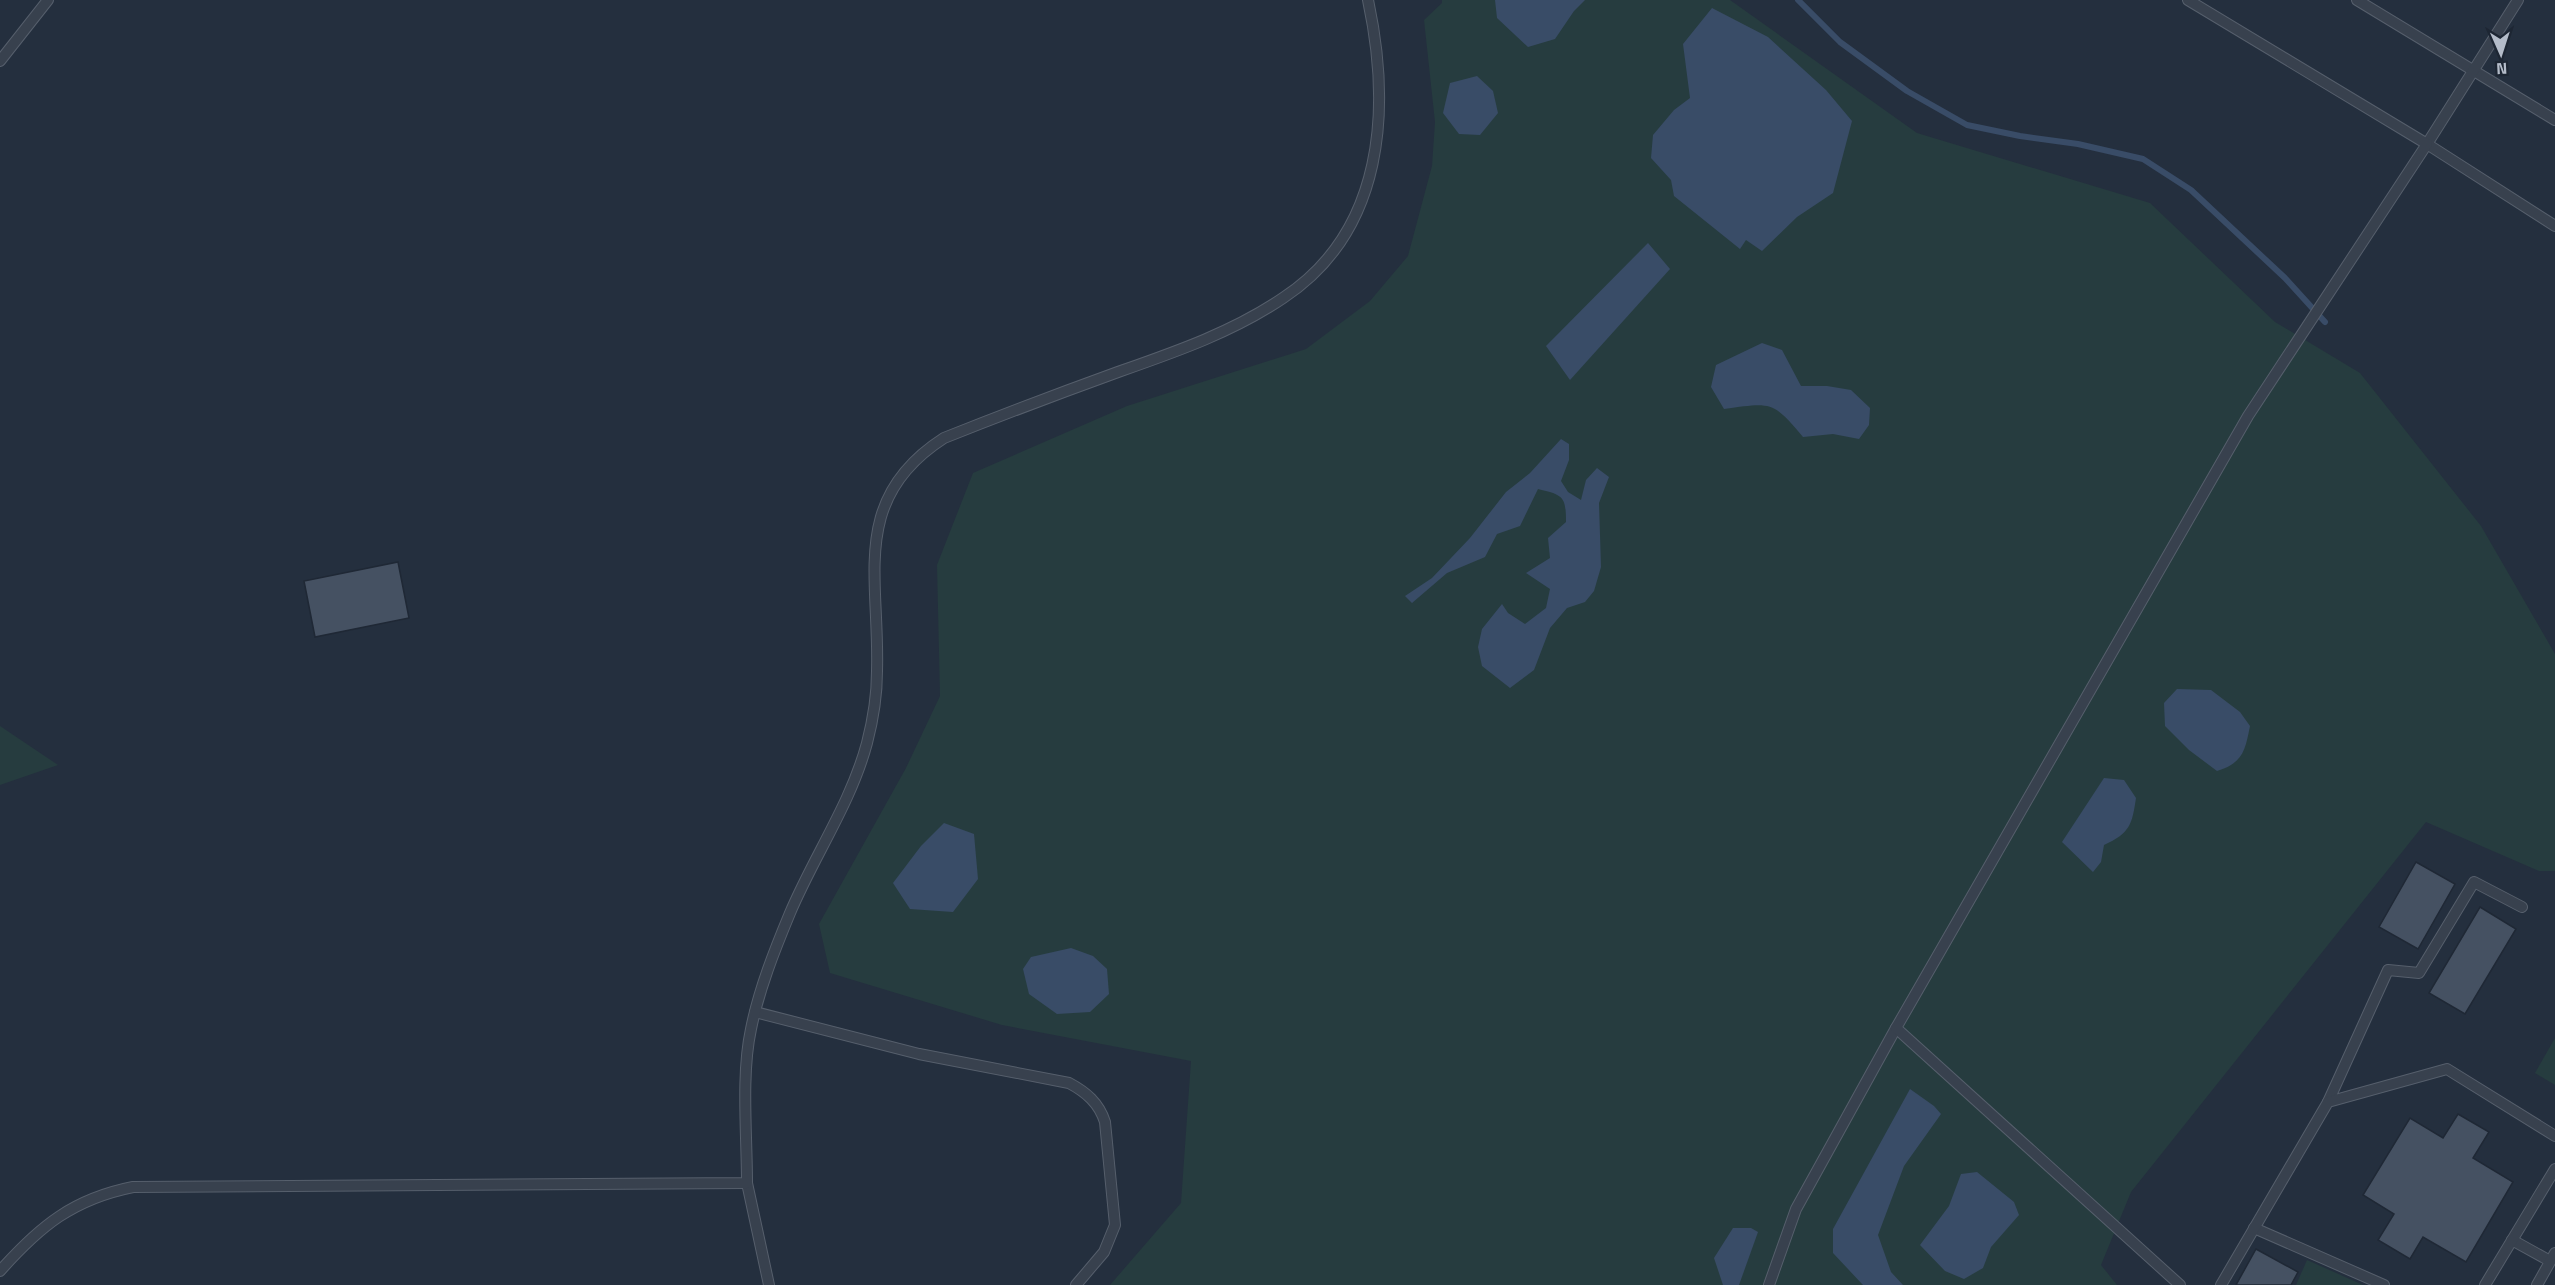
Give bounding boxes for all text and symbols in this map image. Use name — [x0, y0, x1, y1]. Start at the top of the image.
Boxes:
north arrow — [2471, 24, 2531, 84]
text: N — [2496, 57, 2508, 81]

